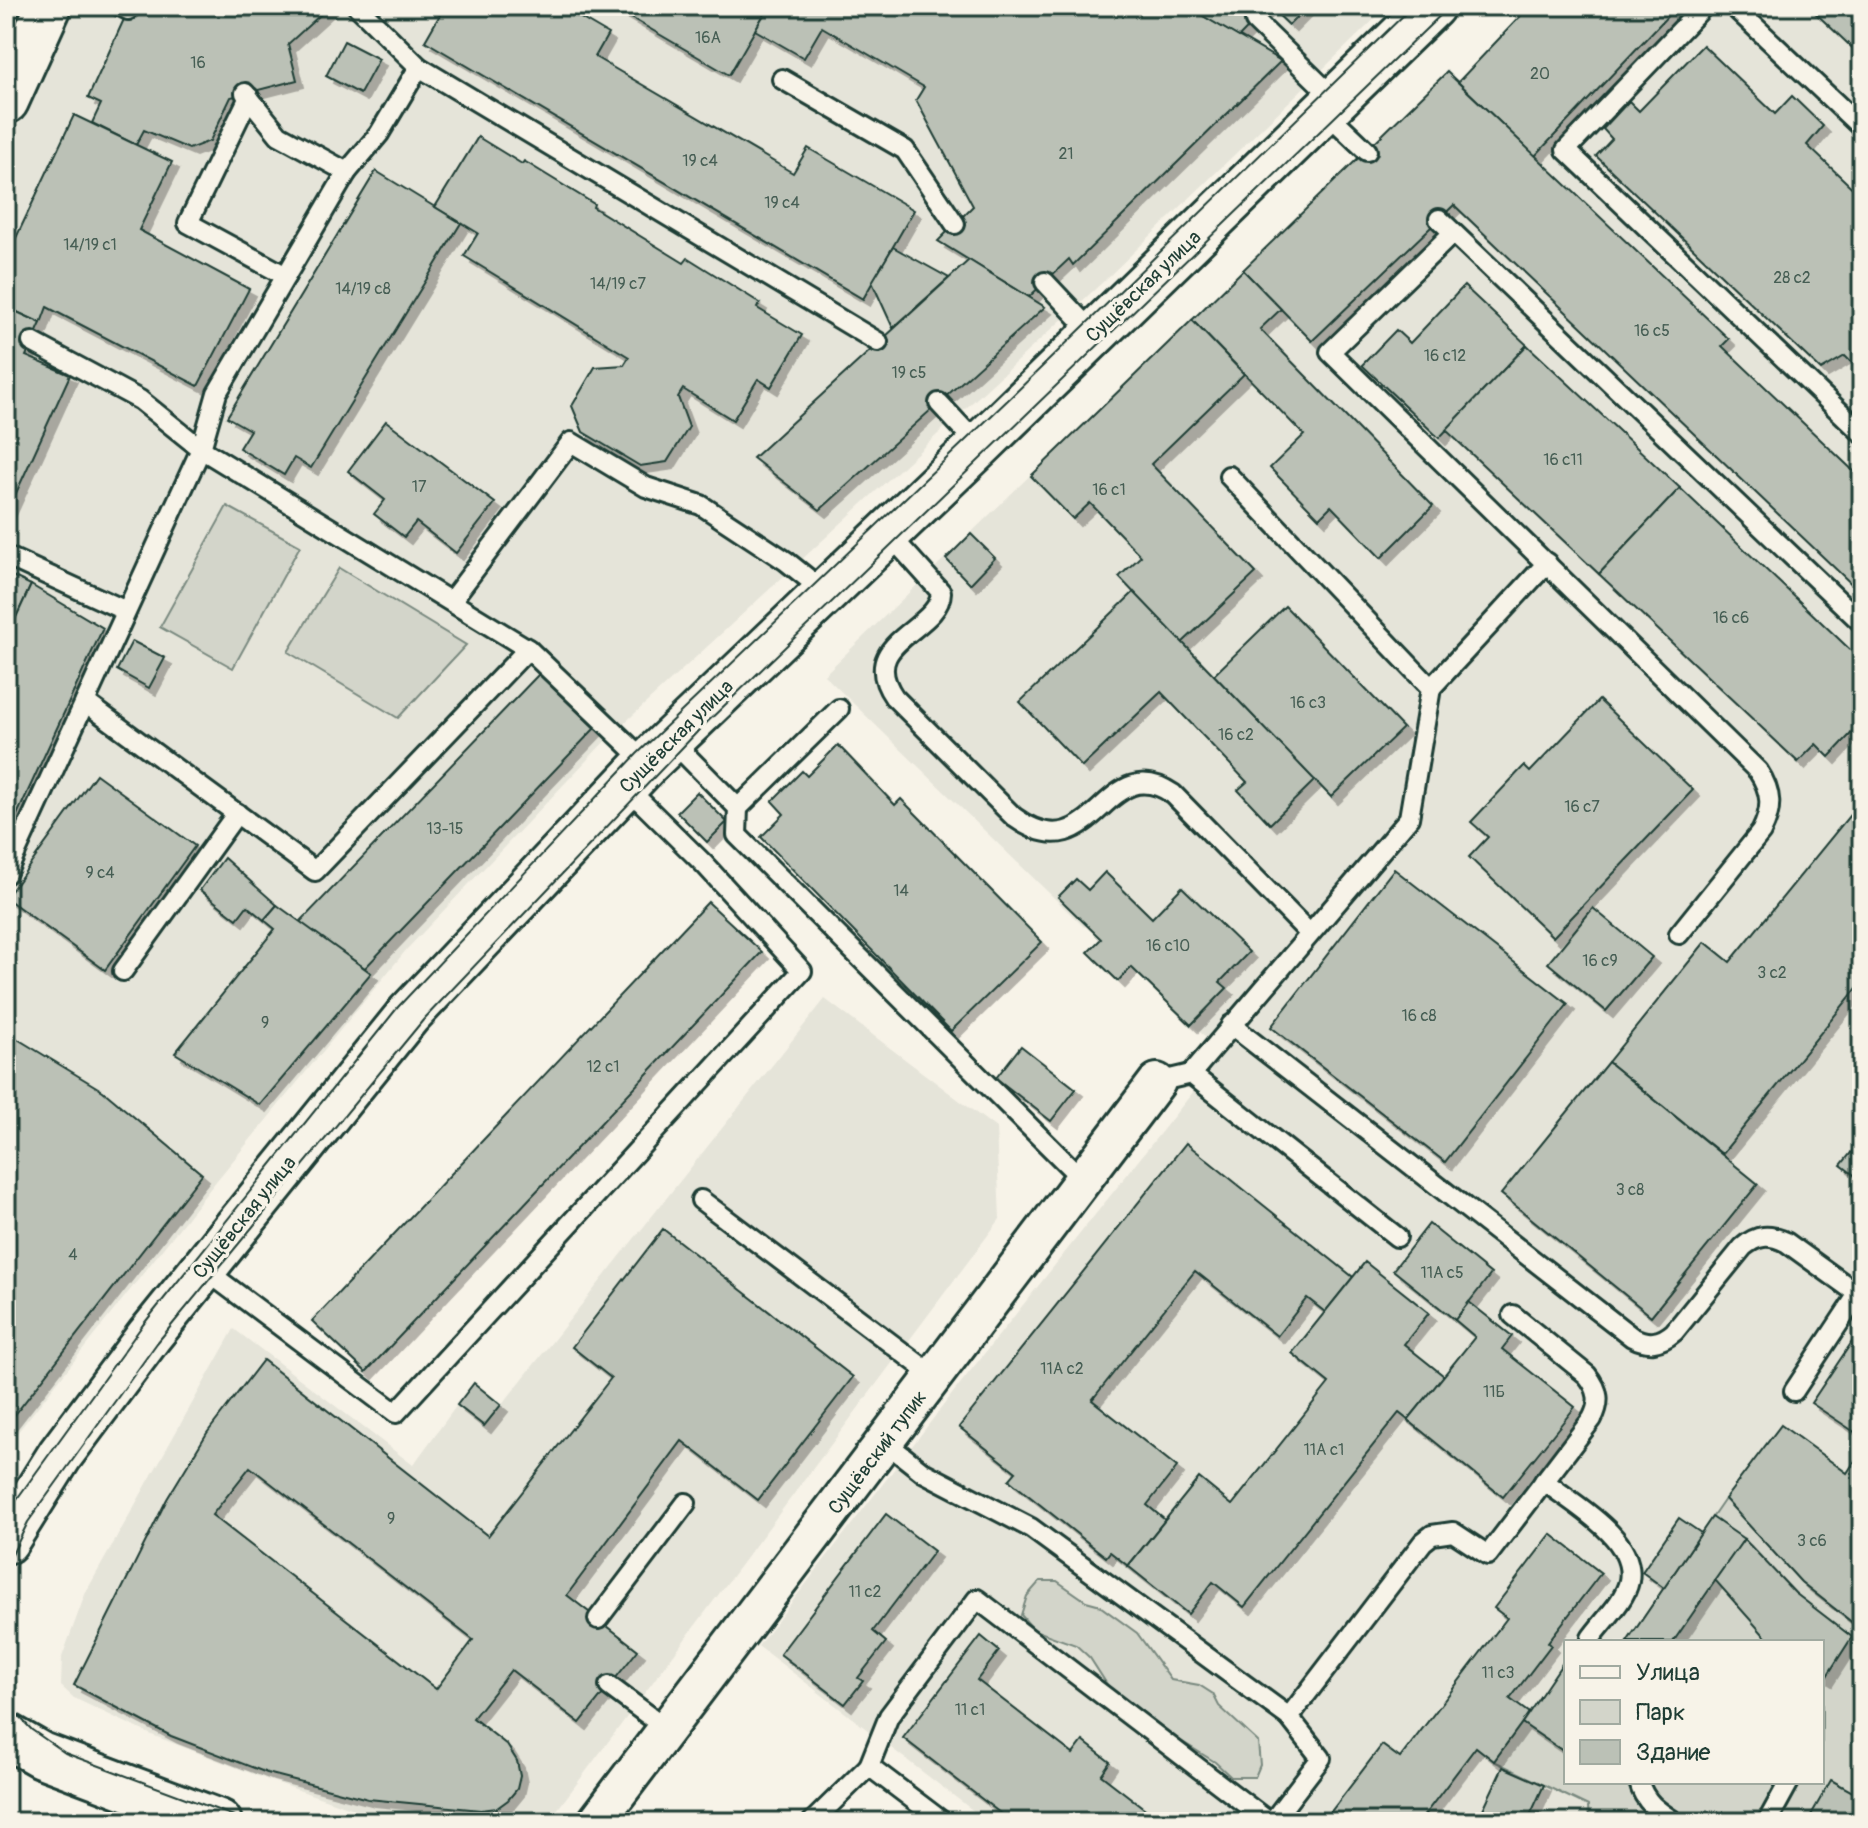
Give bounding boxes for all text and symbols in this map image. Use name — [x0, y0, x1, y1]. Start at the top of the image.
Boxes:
house number: 16А — [695, 28, 721, 48]
house number: 16 — [190, 53, 206, 73]
house number: 20 — [1530, 64, 1550, 84]
house number: 21 — [1058, 144, 1074, 164]
house number: 19 с4 — [682, 151, 718, 171]
house number: 19 с4 — [764, 193, 800, 213]
street label: Сущёвская улица — [1080, 225, 1206, 348]
house number: 14/19 с1 — [63, 235, 117, 255]
house number: 28 с2 — [1773, 268, 1811, 288]
house number: 14/19 с7 — [590, 274, 646, 294]
house number: 14/19 с8 — [335, 279, 391, 299]
house number: 16 с5 — [1634, 321, 1670, 341]
house number: 16 с12 — [1424, 346, 1466, 366]
house number: 19 с5 — [892, 363, 926, 383]
house number: 16 с11 — [1543, 450, 1583, 470]
house number: 17 — [412, 477, 427, 497]
house number: 16 с1 — [1092, 480, 1126, 500]
house number: 16 с6 — [1713, 608, 1749, 628]
street label: Сущёвская улица — [614, 674, 739, 799]
house number: 16 с3 — [1290, 693, 1326, 713]
house number: 16 с2 — [1218, 725, 1254, 745]
house number: 16 с7 — [1564, 797, 1600, 817]
house number: 13-15 — [427, 819, 463, 839]
house number: 9 с4 — [85, 863, 115, 883]
house number: 14 — [893, 881, 909, 901]
house number: 16 с10 — [1146, 936, 1190, 956]
house number: 16 с9 — [1582, 951, 1618, 971]
house number: 3 с2 — [1757, 963, 1787, 983]
house number: 16 с8 — [1401, 1006, 1437, 1026]
house number: 9 — [261, 1013, 269, 1033]
house number: 12 с1 — [586, 1057, 620, 1077]
street label: Сущёвская улица — [187, 1151, 302, 1284]
house number: 3 с8 — [1616, 1180, 1644, 1200]
house number: 4 — [68, 1245, 78, 1265]
house number: 11А с5 — [1420, 1263, 1464, 1283]
house number: 11А с2 — [1040, 1359, 1084, 1379]
house number: 11Б — [1483, 1382, 1505, 1402]
street label: Сущёвский тупик — [823, 1385, 932, 1519]
house number: 11А с1 — [1304, 1440, 1344, 1460]
house number: 9 — [387, 1509, 395, 1529]
house number: 3 c6 — [1797, 1531, 1827, 1551]
house number: 11 с2 — [848, 1582, 882, 1602]
legend — [1564, 1640, 1824, 1784]
text: Улица — [1636, 1658, 1700, 1687]
house number: 11 с3 — [1481, 1663, 1515, 1683]
text: Парк — [1636, 1698, 1685, 1727]
house number: 11 с1 — [955, 1700, 985, 1720]
text: Здание — [1636, 1738, 1711, 1767]

